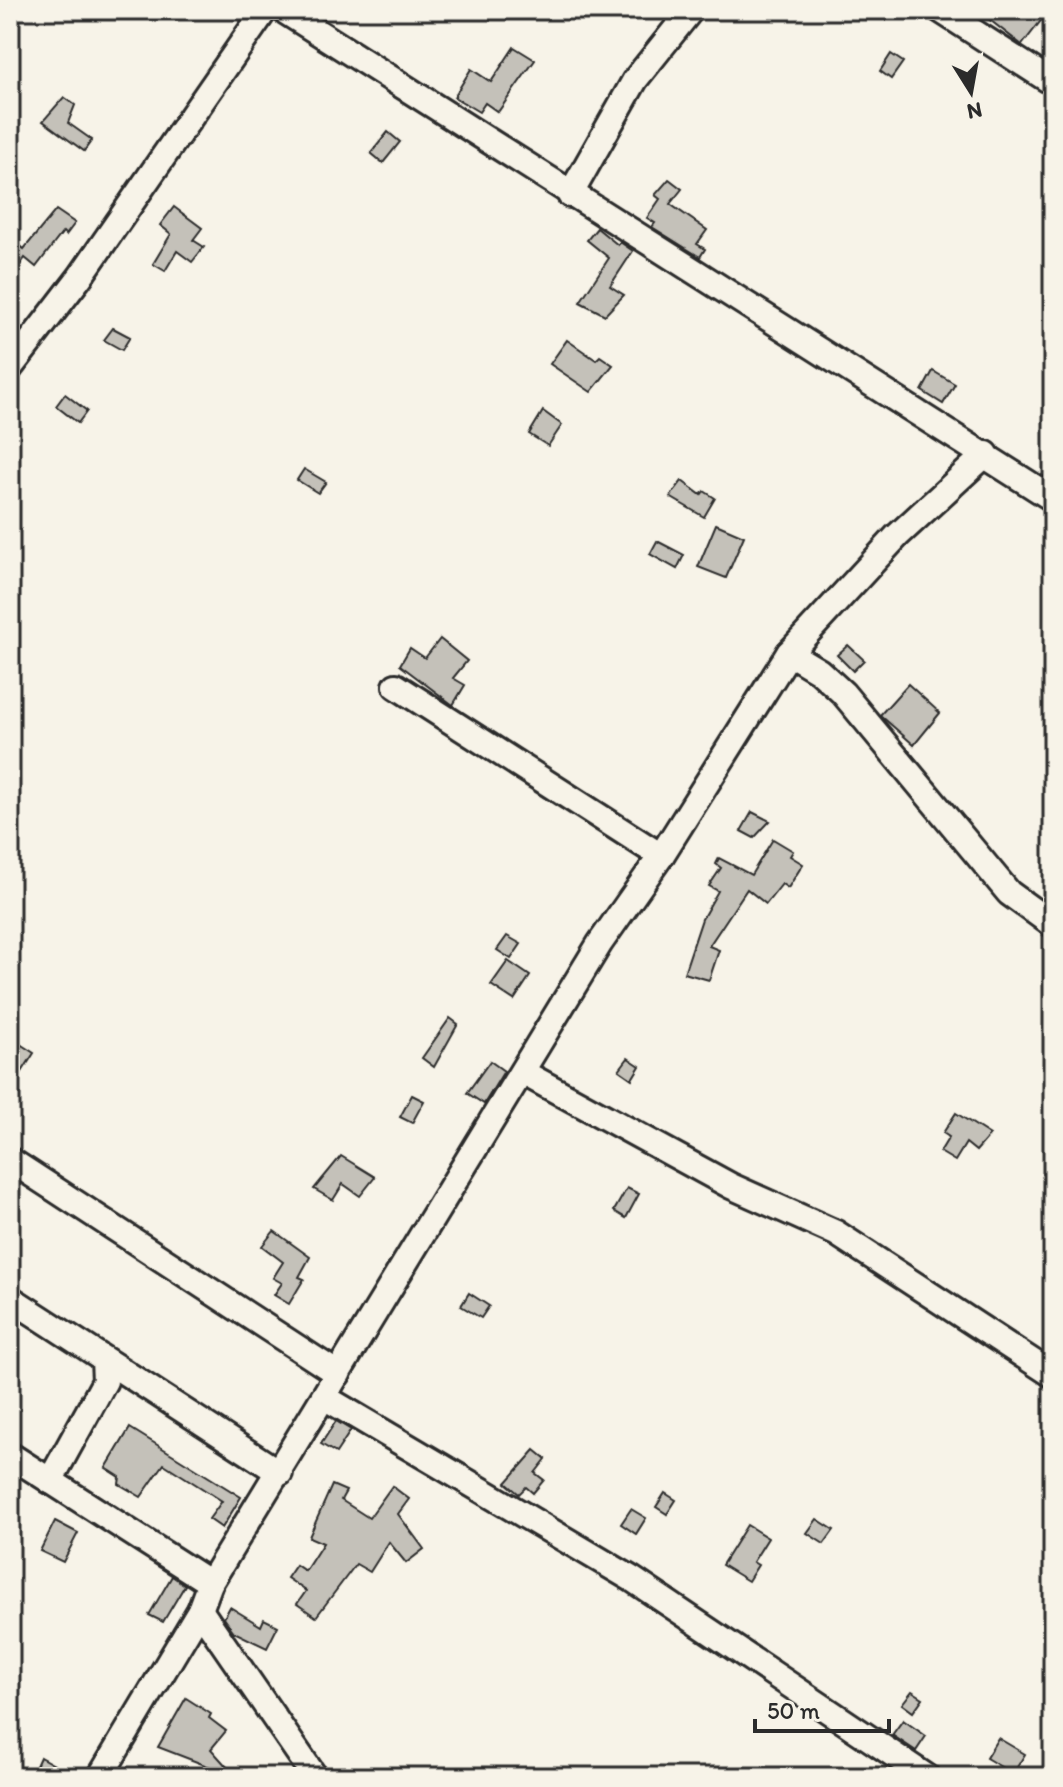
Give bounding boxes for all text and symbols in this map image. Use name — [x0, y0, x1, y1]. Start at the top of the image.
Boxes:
north arrow — [931, 52, 1011, 132]
text: N — [965, 96, 985, 126]
scale bar — [755, 1683, 889, 1733]
text: 50 m — [767, 1696, 820, 1725]

